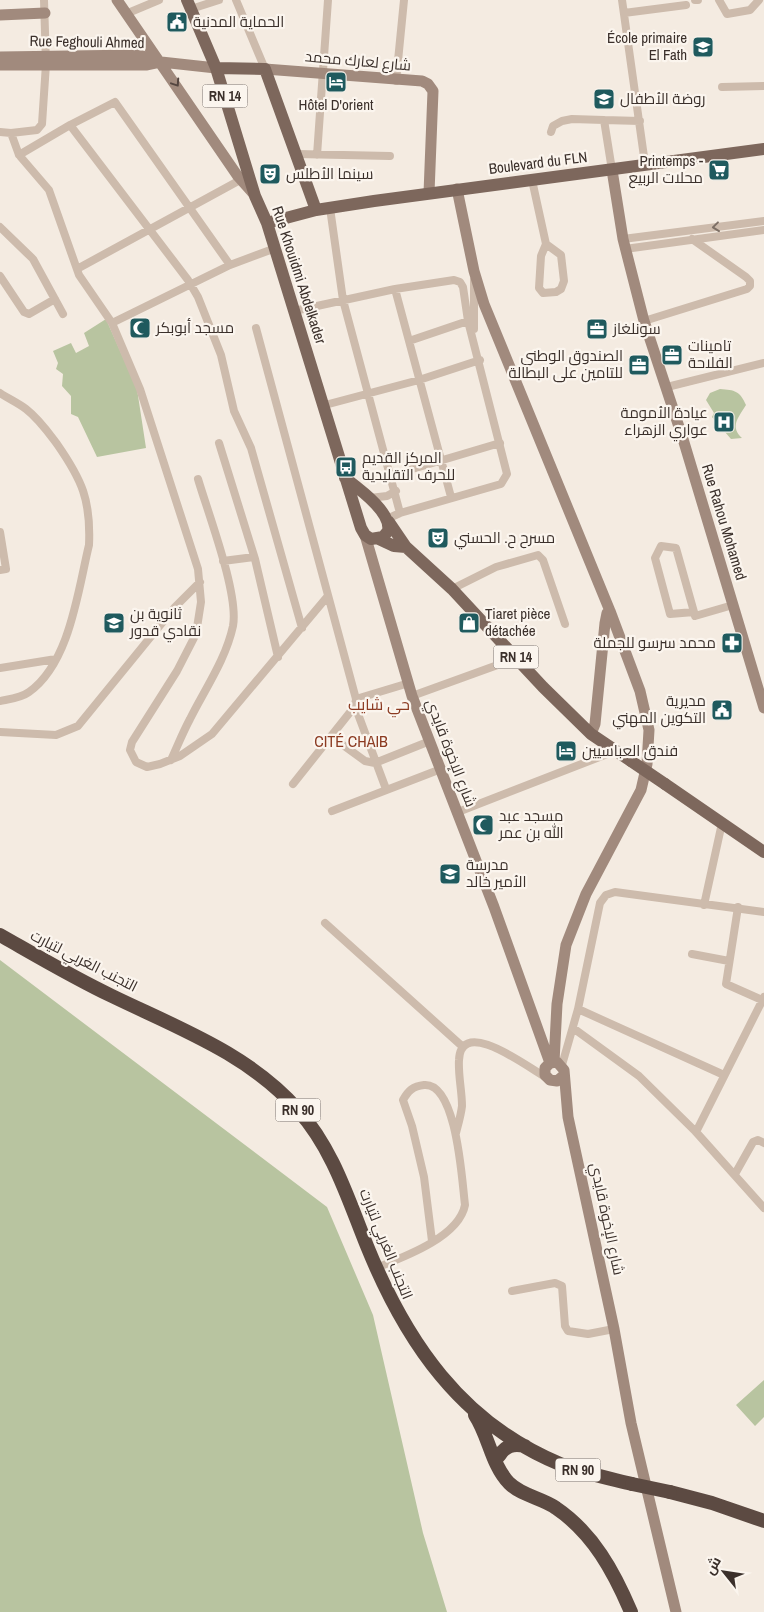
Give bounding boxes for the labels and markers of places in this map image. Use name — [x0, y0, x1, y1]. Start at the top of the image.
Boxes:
public building icon: الحماية المدنية — [165, 10, 189, 34]
place label: الحماية المدنية — [193, 11, 284, 32]
place label: École primaire El Fath — [607, 27, 687, 65]
school or university icon: École primaire El Fath — [691, 35, 715, 59]
hotel icon: Hôtel D'orient — [324, 70, 348, 94]
school or university icon: روضة الأطفال — [592, 87, 616, 111]
place label: روضة الأطفال — [620, 88, 705, 109]
place label: Hôtel D'orient — [299, 94, 374, 115]
place label: Printemps - محلات الربيع — [628, 150, 703, 189]
supermarket icon: Printemps - محلات الربيع — [707, 158, 731, 182]
theatre icon: سينما الأطلس — [258, 162, 282, 186]
place label: سينما الأطلس — [286, 163, 373, 184]
mosque icon: مسجد أبوبكر — [128, 316, 152, 340]
place label: مسجد أبوبكر — [155, 317, 234, 338]
office icon: سونلغاز — [585, 317, 609, 341]
place label: سونلغاز — [612, 318, 661, 339]
place label: تامينات الفلاحة — [688, 335, 733, 373]
office icon: تامينات الفلاحة — [660, 343, 684, 367]
place label: الصندوق الوطني للتامين على البطالة — [508, 345, 623, 383]
office icon: الصندوق الوطني للتامين على البطالة — [627, 353, 651, 377]
place label: عيادة الأمومة عواري الزهراء — [621, 402, 708, 442]
hospital icon: عيادة الأمومة عواري الزهراء — [712, 410, 736, 434]
place label: المركز القديم للحرف التقليدية — [362, 447, 455, 485]
bus stop icon: المركز القديم للحرف التقليدية — [334, 455, 358, 479]
theatre icon: مسرح ح. الحسني — [426, 526, 450, 550]
place label: مسرح ح. الحسني — [454, 527, 555, 550]
place label: ثانوية بن نقادي قدور — [129, 603, 201, 643]
place label: Tiaret pièce détachée — [485, 603, 551, 641]
school or university icon: ثانوية بن نقادي قدور — [102, 611, 126, 635]
shop icon: Tiaret pièce détachée — [457, 611, 481, 635]
pharmacy icon: محمد سرسو للجملة — [720, 631, 744, 655]
place label: محمد سرسو للجملة — [593, 632, 716, 653]
place label: مديرية التكوين المهني — [612, 690, 706, 730]
public building icon: مديرية التكوين المهني — [710, 698, 734, 722]
hotel icon: فندق العباسيين — [554, 739, 578, 763]
place label: فندق العباسيين — [582, 740, 678, 761]
place label: مسجد عبد الله بن عمر — [498, 805, 564, 843]
mosque icon: مسجد عبد الله بن عمر — [471, 813, 495, 837]
place label: مدرسة الأمير خالد — [466, 854, 527, 892]
school or university icon: مدرسة الأمير خالد — [438, 862, 462, 886]

